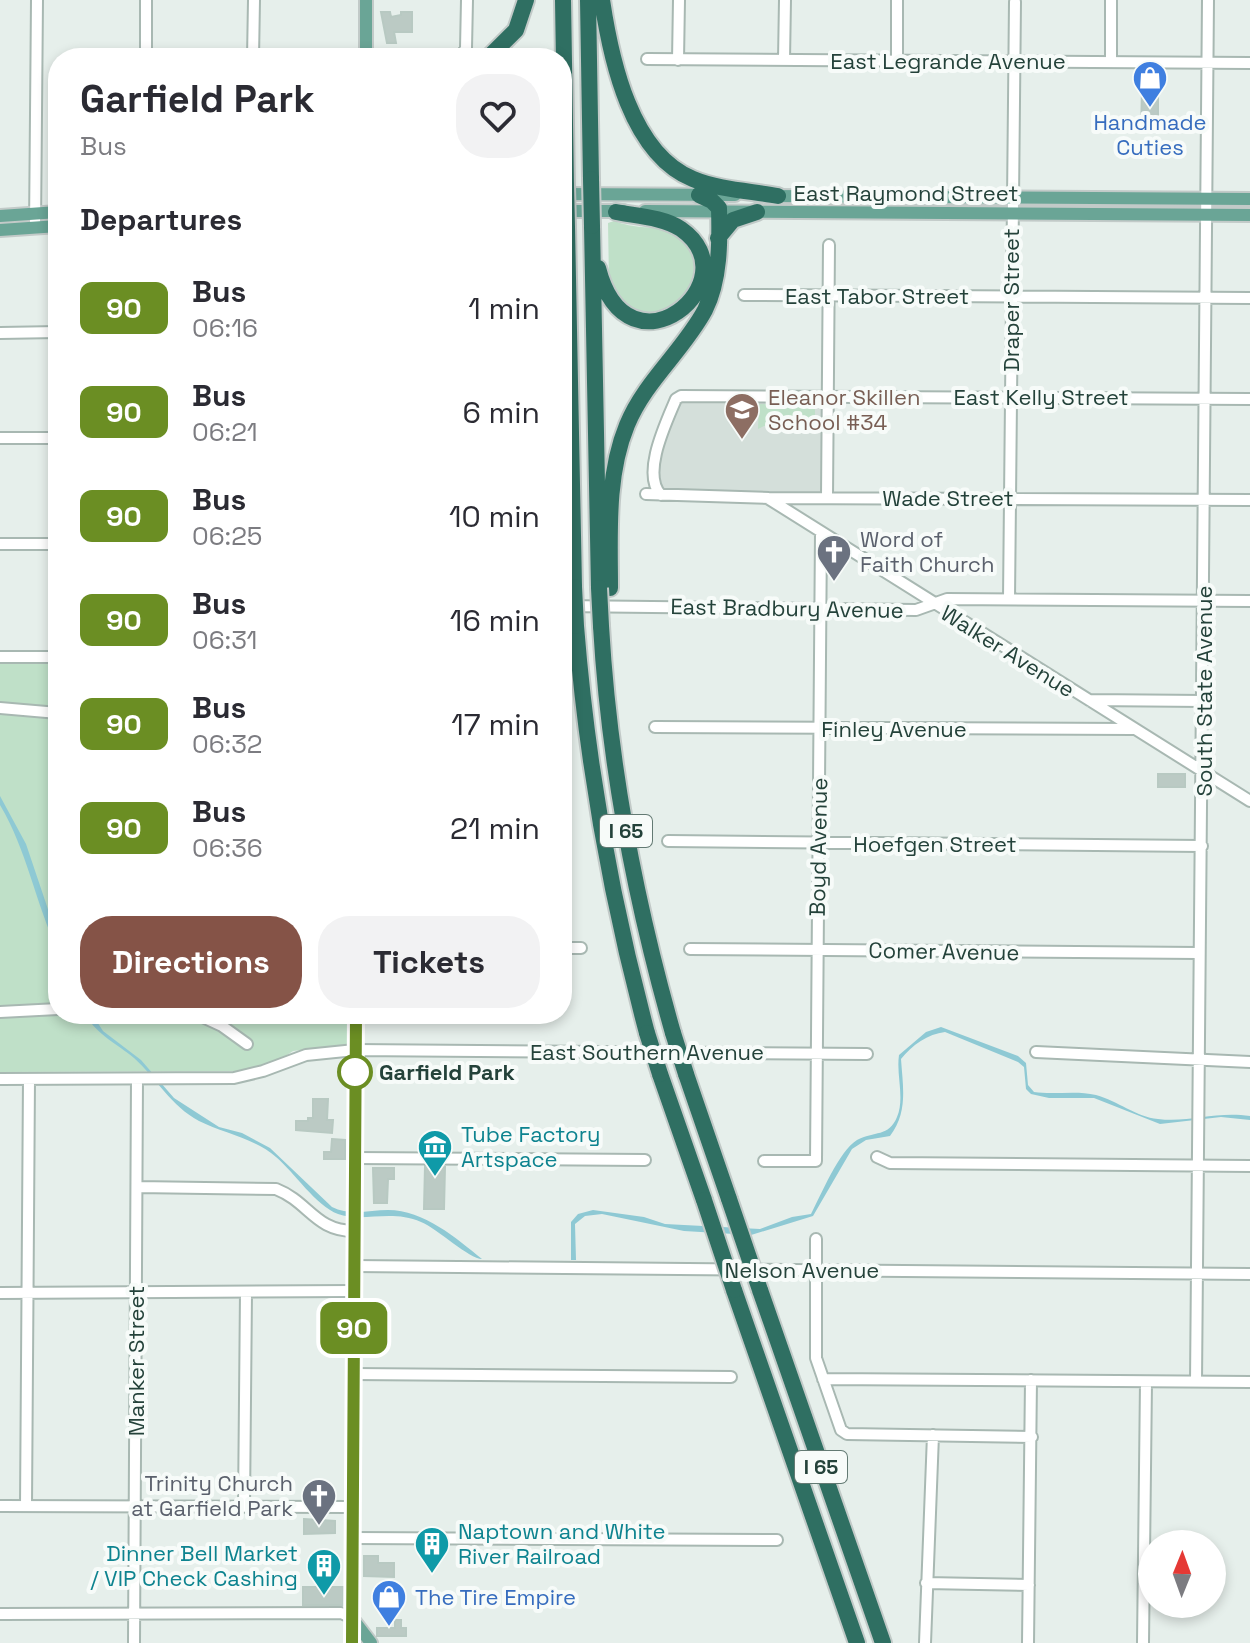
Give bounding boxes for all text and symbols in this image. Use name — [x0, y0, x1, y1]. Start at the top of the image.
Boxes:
street label: East Legrande Avenue — [830, 47, 1066, 75]
shop icon: Handmade Cuties — [1131, 59, 1169, 109]
button: heart — [456, 74, 540, 158]
text: Garfield Park — [80, 75, 315, 123]
place label: Handmade Cuties — [1093, 108, 1207, 161]
text: Bus — [80, 129, 127, 163]
street label: East Raymond Street — [794, 179, 1018, 207]
text: Departures — [80, 200, 242, 239]
street label: Draper Street — [997, 228, 1025, 372]
text: Bus — [192, 272, 246, 311]
street label: East Tabor Street — [785, 282, 969, 310]
text: 1 min — [468, 289, 540, 328]
text: 90 — [106, 290, 142, 326]
text: 06:16 — [192, 311, 258, 345]
text: Bus — [192, 376, 246, 415]
place label: Eleanor Skillen School #34 — [768, 383, 920, 436]
street label: East Kelly Street — [953, 383, 1129, 411]
school or university icon: Eleanor Skillen School #34 — [723, 391, 761, 441]
text: 6 min — [462, 393, 540, 432]
text: 90 — [106, 394, 142, 430]
text: 06:21 — [192, 415, 258, 449]
text: Bus — [192, 480, 246, 519]
street label: Wade Street — [882, 484, 1014, 512]
text: 10 min — [449, 497, 540, 536]
text: 90 — [106, 498, 142, 534]
text: 06:25 — [192, 519, 262, 553]
place label: Word of Faith Church — [860, 525, 994, 578]
church icon: Word of Faith Church — [815, 533, 853, 583]
text: Bus — [192, 584, 246, 623]
street label: South State Avenue — [1190, 585, 1218, 797]
street label: East Bradbury Avenue — [670, 592, 904, 624]
street label: Walker Avenue — [936, 599, 1080, 703]
text: 16 min — [450, 601, 540, 640]
text: 90 — [106, 602, 142, 638]
text: 06:31 — [192, 623, 257, 657]
text: Bus — [192, 688, 246, 727]
text: 17 min — [451, 705, 540, 744]
text: 90 — [106, 706, 142, 742]
street label: Finley Avenue — [821, 715, 967, 743]
text: 06:32 — [192, 727, 263, 761]
street label: Boyd Avenue — [803, 777, 833, 917]
text: Bus — [192, 792, 246, 831]
text: 21 min — [450, 809, 540, 848]
text: 90 — [106, 810, 142, 846]
road number: I 65 — [600, 815, 652, 847]
street label: Hoefgen Street — [853, 830, 1017, 858]
text: 06:36 — [192, 831, 263, 865]
button: Directions — [80, 916, 302, 1008]
button: Tickets — [318, 916, 540, 1008]
street label: Comer Avenue — [868, 936, 1020, 966]
street label: East Southern Avenue — [530, 1038, 764, 1066]
marker: Garfield Park — [338, 1055, 372, 1089]
place label: Garfield Park — [379, 1058, 515, 1086]
place label: Tube Factory Artspace — [461, 1120, 600, 1173]
museum icon: Tube Factory Artspace — [416, 1128, 454, 1178]
street label: Nelson Avenue — [725, 1256, 879, 1284]
street label: Manker Street — [122, 1286, 150, 1436]
line badge: 90 — [318, 1302, 390, 1354]
text: 90 — [336, 1310, 372, 1346]
road number: I 65 — [795, 1451, 847, 1483]
place label: Trinity Church at Garfield Park — [131, 1469, 293, 1522]
church icon: Trinity Church at Garfield Park — [300, 1477, 338, 1527]
place label: Naptown and White River Railroad — [458, 1517, 666, 1570]
building icon: Naptown and White River Railroad — [413, 1525, 451, 1575]
north arrow — [1138, 1530, 1226, 1618]
map controls — [1138, 1530, 1226, 1618]
place label: Dinner Bell Market / VIP Check Cashing — [91, 1539, 298, 1592]
building icon: Dinner Bell Market / VIP Check Cashing — [305, 1547, 343, 1597]
shop icon: The Tire Empire — [370, 1578, 408, 1628]
place label: The Tire Empire — [415, 1583, 576, 1611]

